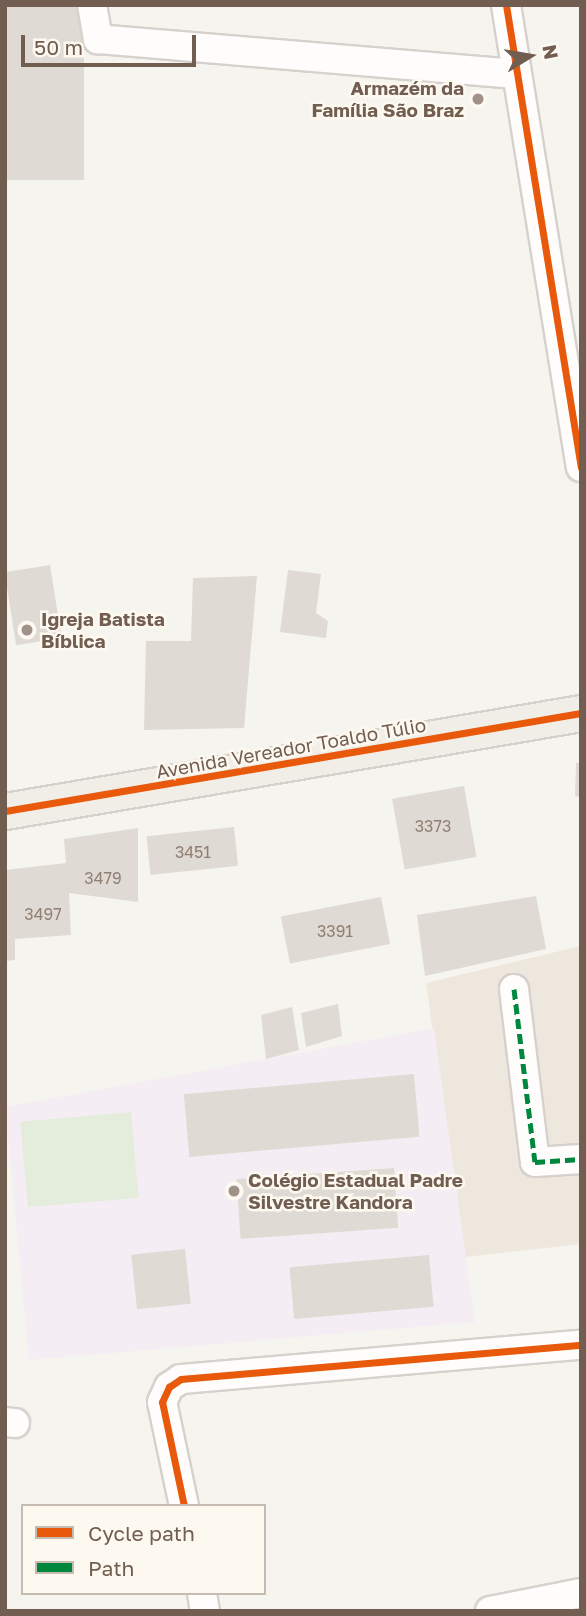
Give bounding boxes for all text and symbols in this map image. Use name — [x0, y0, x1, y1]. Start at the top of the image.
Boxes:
scale bar — [24, 21, 200, 65]
north arrow — [495, 21, 565, 91]
text: 50 m — [34, 34, 83, 60]
text: N — [538, 43, 564, 61]
place label: Armazém da Família São Braz — [311, 77, 464, 121]
marker: Armazém da Família São Braz — [470, 91, 486, 107]
place label: Igreja Batista Bíblica — [41, 608, 165, 652]
marker: Igreja Batista Bíblica — [19, 622, 35, 638]
street label: Avenida Vereador Toaldo Túlio — [154, 713, 428, 783]
house number: 3373 — [415, 816, 451, 836]
house number: 3451 — [175, 842, 211, 862]
house number: 3479 — [84, 868, 122, 888]
house number: 3497 — [24, 904, 62, 924]
house number: 3391 — [317, 921, 353, 941]
place label: Colégio Estadual Padre Silvestre Kandora — [248, 1169, 463, 1213]
marker: Colégio Estadual Padre Silvestre Kandora — [226, 1183, 242, 1199]
legend — [21, 1504, 266, 1595]
text: Cycle path — [88, 1520, 195, 1546]
text: Path — [88, 1555, 135, 1581]

